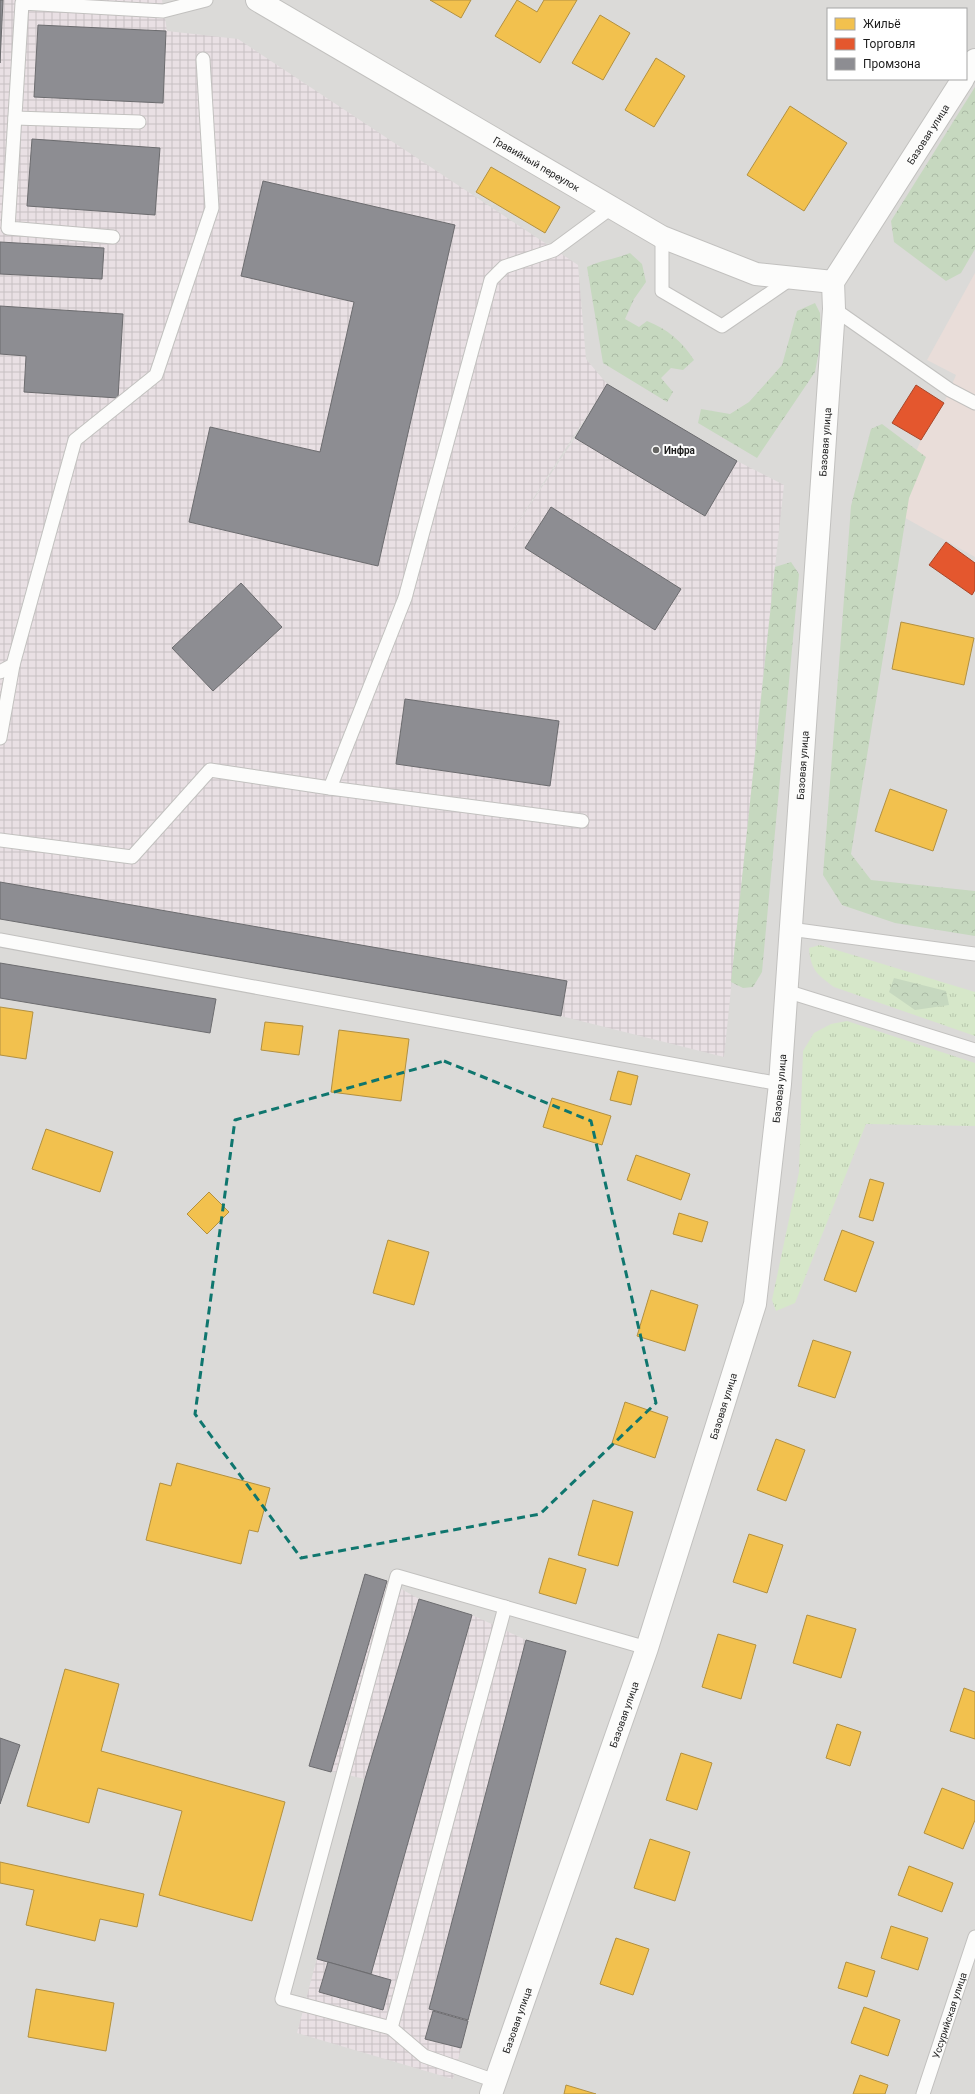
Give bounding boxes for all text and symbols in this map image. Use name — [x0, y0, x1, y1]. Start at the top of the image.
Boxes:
legend — [827, 8, 967, 80]
text: Жильё — [863, 17, 901, 31]
text: Торговля — [863, 37, 915, 51]
text: Промзона — [863, 57, 920, 71]
street label: Базовая улица — [904, 102, 951, 166]
street label: Гравийный переулок — [492, 134, 582, 193]
street label: Базовая улица — [817, 407, 833, 477]
marker: Инфра — [651, 445, 661, 455]
place label: Инфра — [664, 445, 696, 456]
street label: Базовая улица — [794, 730, 810, 800]
street label: Базовая улица — [770, 1054, 788, 1123]
street label: Базовая улица — [707, 1371, 739, 1441]
street label: Базовая улица — [607, 1680, 640, 1749]
street label: Уссурийская улица — [930, 1971, 968, 2060]
street label: Базовая улица — [500, 1986, 533, 2055]

